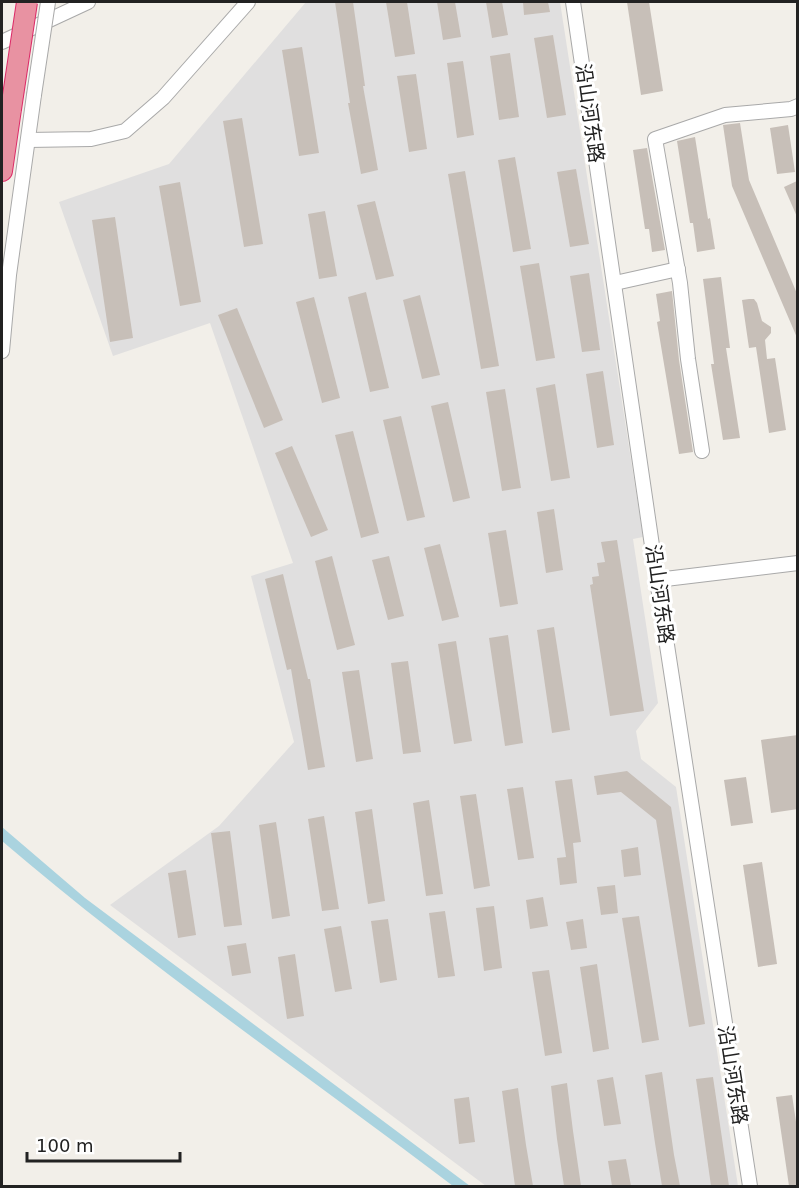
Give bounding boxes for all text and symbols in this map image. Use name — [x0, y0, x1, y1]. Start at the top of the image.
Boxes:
street label: 沿山河东路 — [571, 62, 609, 164]
street label: 沿山河东路 — [641, 543, 679, 645]
street label: 沿山河东路 — [713, 1024, 753, 1126]
scale bar — [27, 1125, 180, 1163]
text: 100 m — [36, 1135, 94, 1156]

